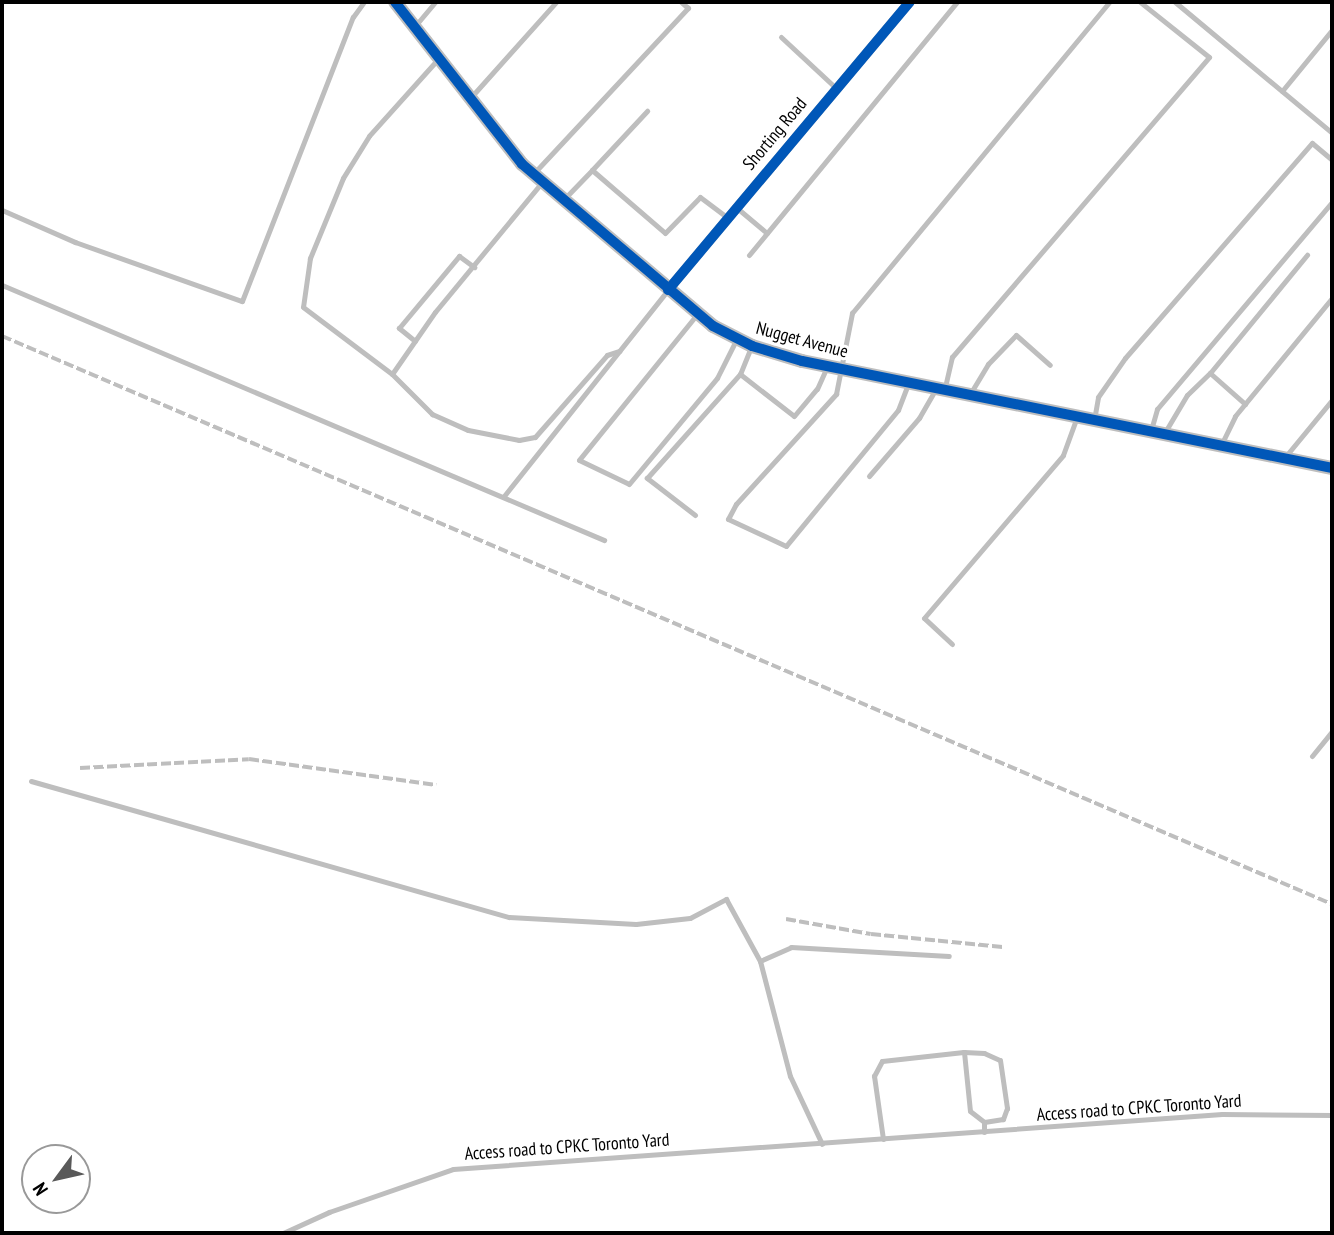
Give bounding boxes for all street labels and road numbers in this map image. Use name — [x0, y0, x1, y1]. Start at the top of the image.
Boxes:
street label: Shorting Road — [739, 93, 811, 175]
street label: Nugget Avenue — [753, 317, 851, 363]
street label: Access road to CPKC Toronto Yard — [1035, 1090, 1243, 1126]
street label: Access road to CPKC Toronto Yard — [463, 1129, 671, 1165]

